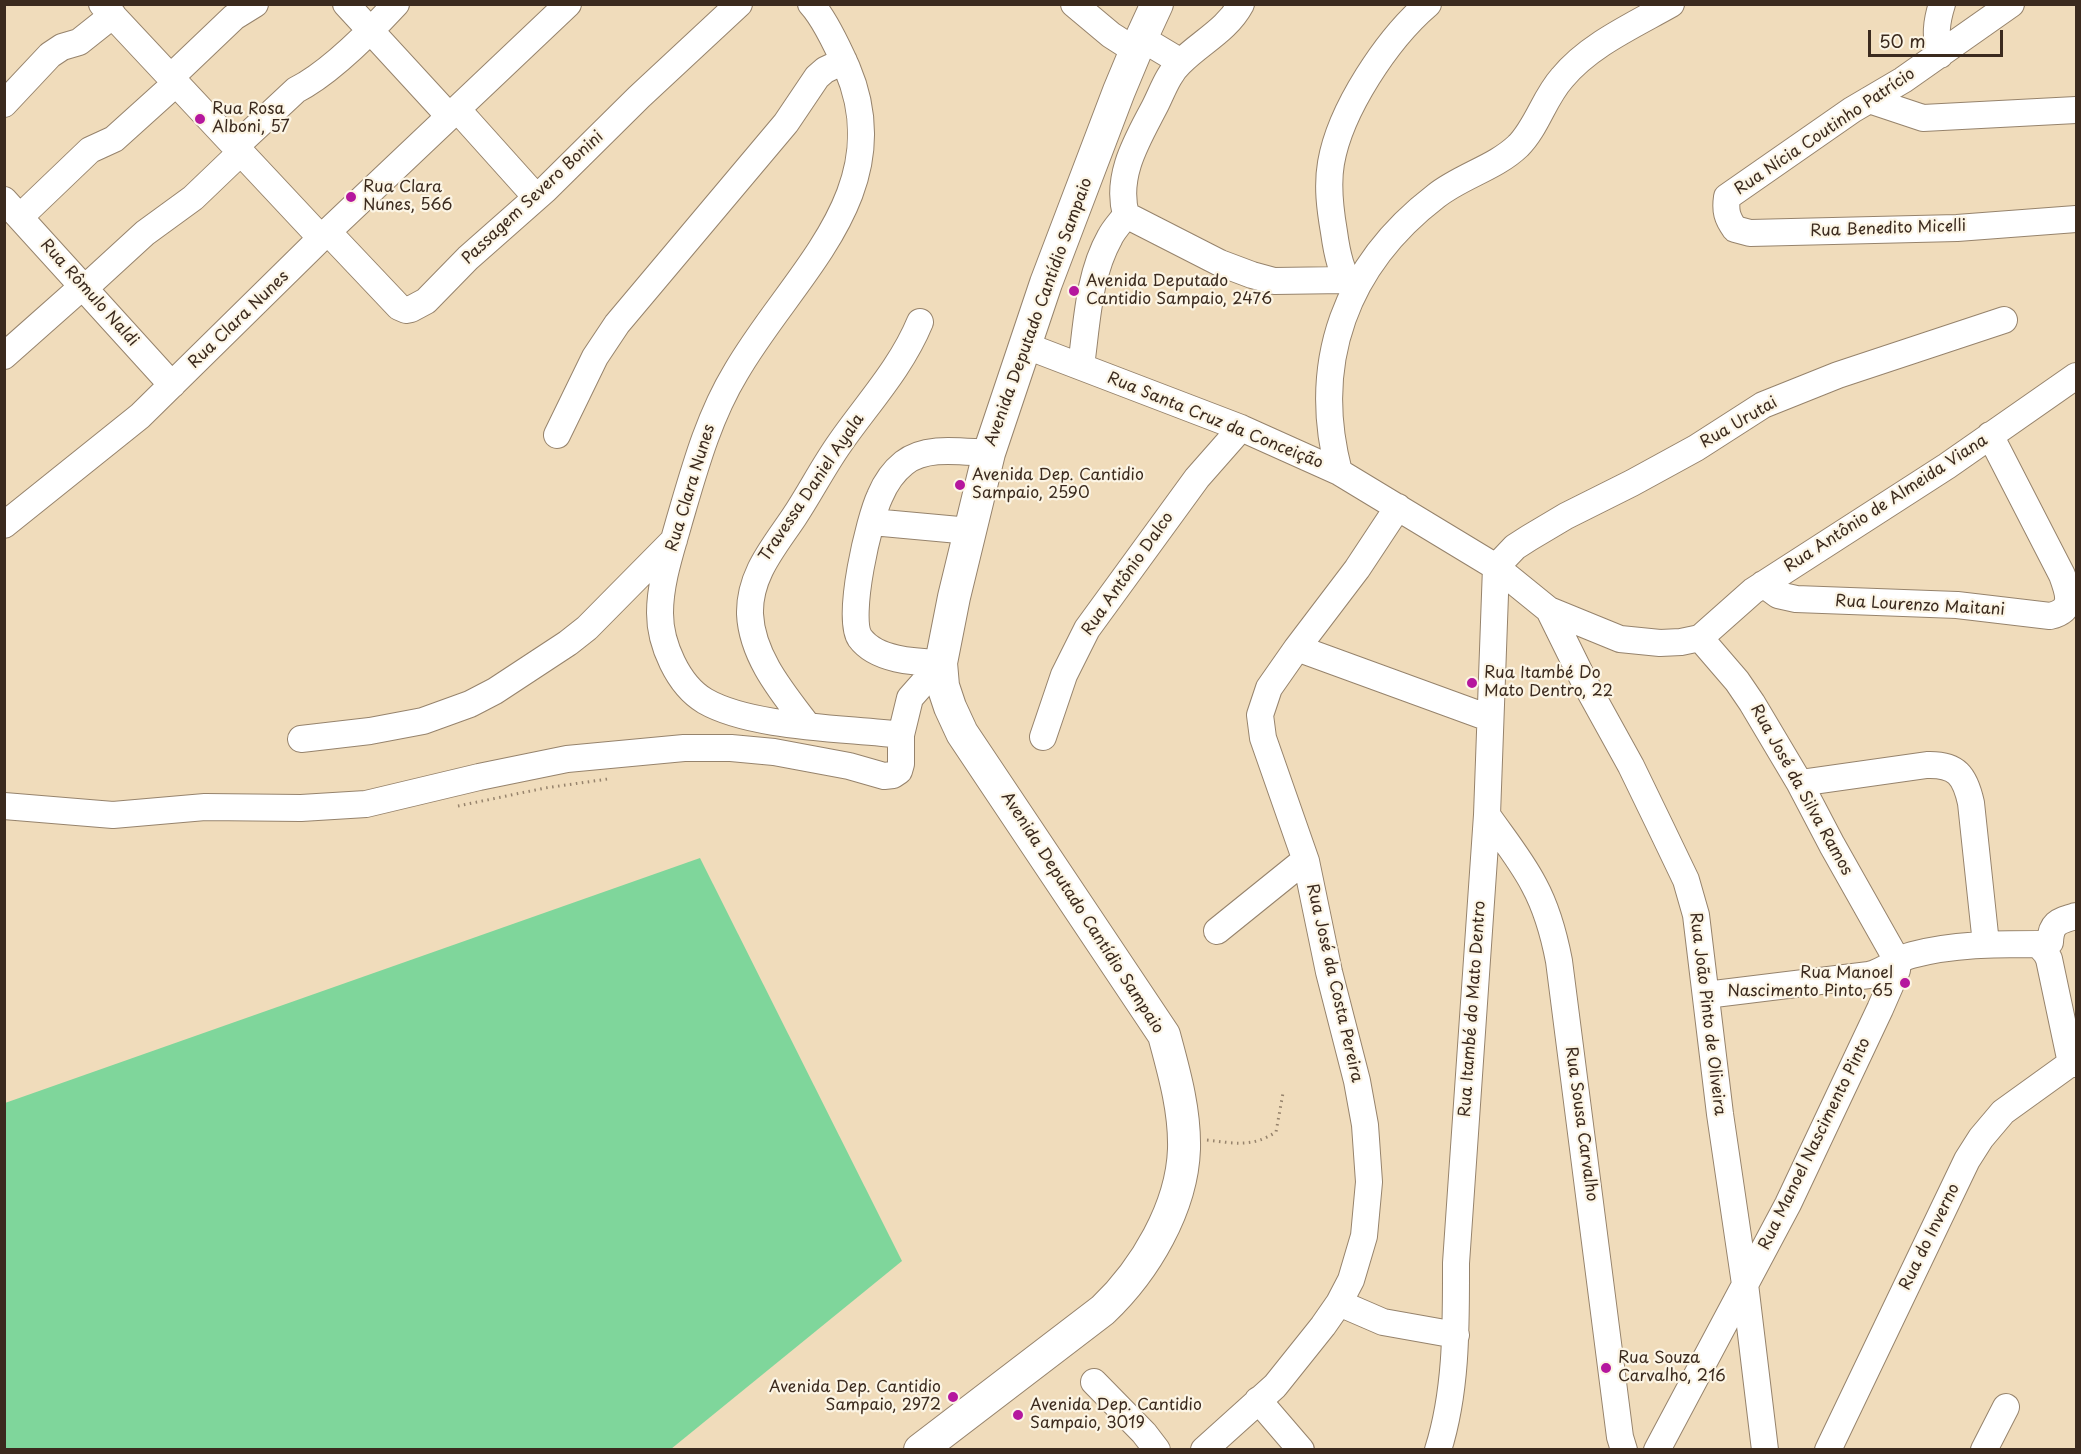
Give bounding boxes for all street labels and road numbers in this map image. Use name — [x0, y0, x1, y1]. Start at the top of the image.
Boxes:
street label: Rua Nícia Coutinho Patrício — [1731, 64, 1919, 200]
street label: Passagem Severo Bonini — [458, 127, 608, 269]
street label: Avenida Deputado Cantídio Sampaio — [981, 175, 1097, 449]
street label: Rua Benedito Micelli — [1810, 217, 1966, 241]
street label: Rua Rômulo Naldi — [36, 236, 142, 350]
street label: Rua Clara Nunes — [185, 267, 293, 373]
street label: Rua Santa Cruz da Conceição — [1104, 369, 1326, 473]
street label: Rua Urutai — [1697, 393, 1781, 453]
street label: Travessa Daniel Ayala — [756, 411, 868, 565]
street label: Rua Clara Nunes — [663, 422, 719, 554]
street label: Rua Antônio de Almeida Viana — [1781, 431, 1991, 577]
street label: Rua Antônio Dalco — [1078, 509, 1178, 639]
street label: Rua Lourenzo Maitani — [1835, 592, 2005, 620]
street label: Rua José da Silva Ramos — [1746, 701, 1856, 879]
street label: Avenida Deputado Cantídio Sampaio — [997, 789, 1167, 1037]
street label: Rua José da Costa Pereira — [1302, 882, 1366, 1084]
street label: Rua Itambé do Mato Dentro — [1456, 900, 1490, 1118]
street label: Rua João Pinto de Oliveira — [1685, 911, 1729, 1117]
street label: Rua Manoel Nascimento Pinto — [1755, 1035, 1875, 1253]
street label: Rua Sousa Carvalho — [1561, 1045, 1601, 1203]
street label: Rua do Inverno — [1896, 1181, 1964, 1293]

